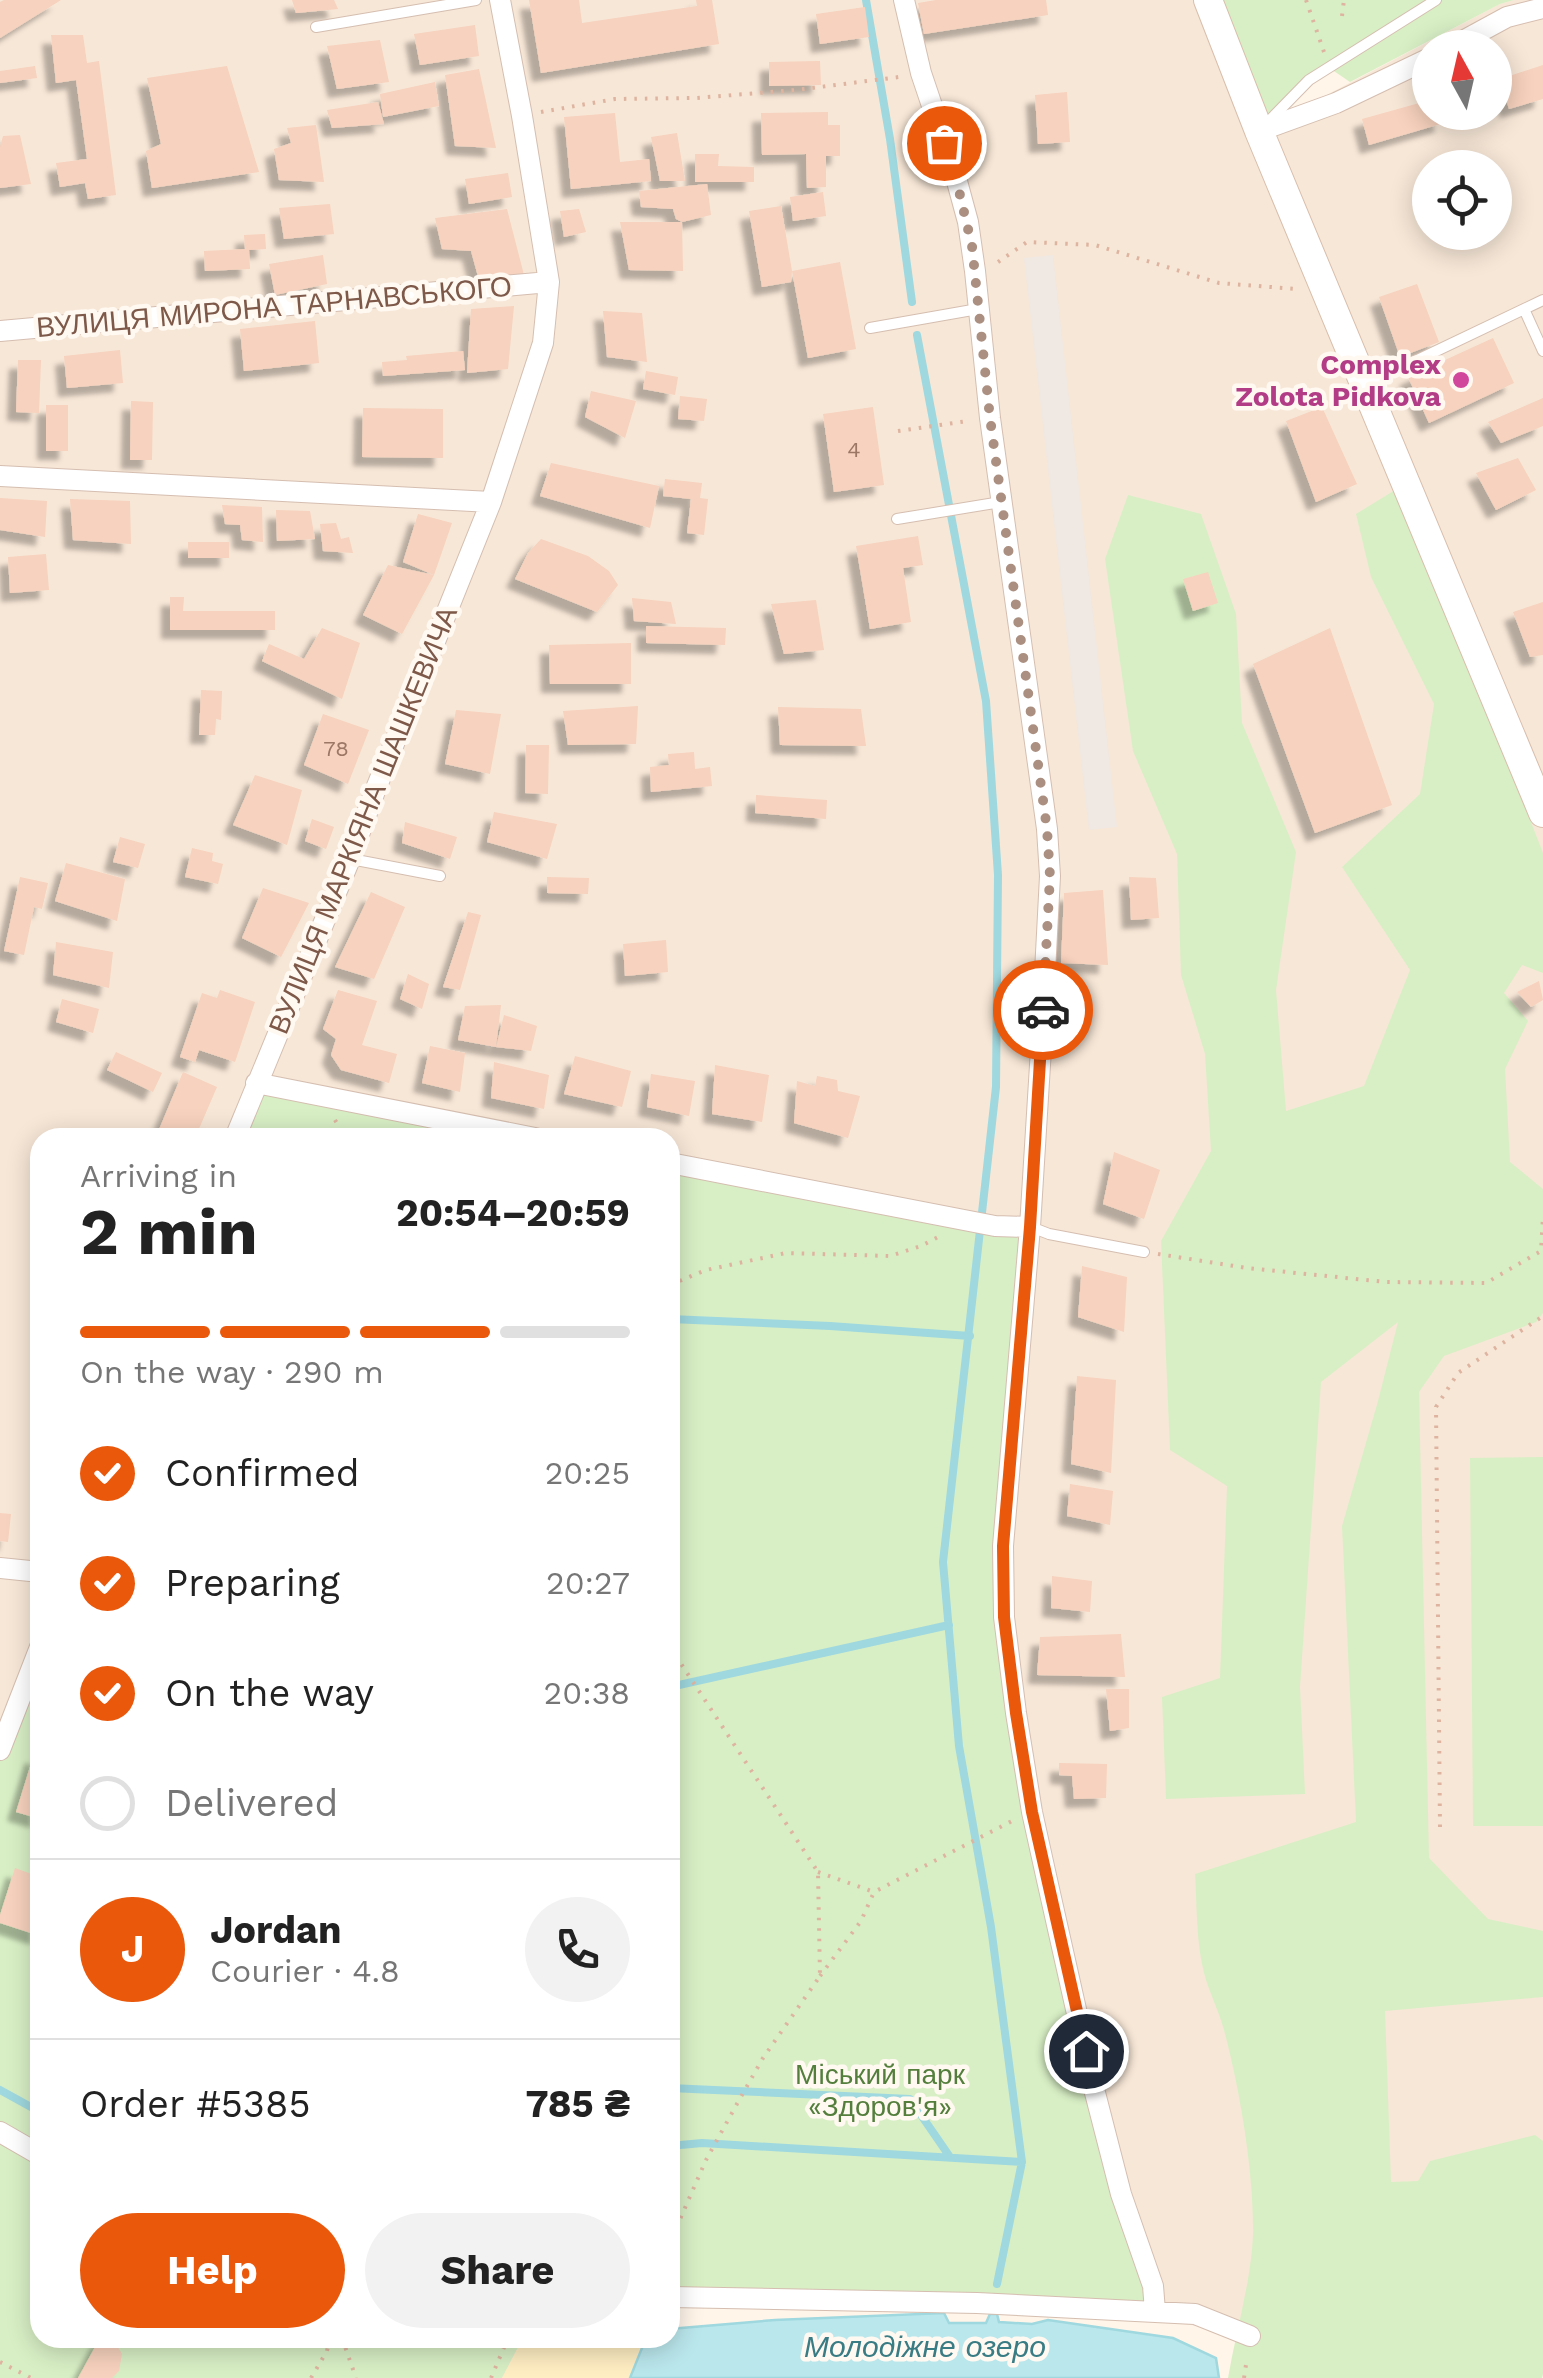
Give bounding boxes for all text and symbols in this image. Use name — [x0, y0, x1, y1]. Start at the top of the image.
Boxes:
north arrow — [1412, 30, 1512, 130]
map controls — [1412, 30, 1512, 250]
pin — [902, 101, 987, 186]
icon: bag — [917, 116, 972, 171]
button: locate — [1412, 150, 1512, 250]
street label: ВУЛИЦЯ МИРОНА ТАРНАВСЬКОГО — [35, 270, 513, 344]
place label: Complex Zolota Pidkova — [1235, 348, 1442, 413]
marker: Complex Zolota Pidkova — [1450, 369, 1472, 391]
house number: 4 — [847, 437, 861, 462]
street label: ВУЛИЦЯ МАРКІЯНА ШАШКЕВИЧА — [262, 601, 464, 1039]
house number: 78 — [323, 736, 349, 761]
courier — [993, 960, 1093, 1060]
icon: car — [1016, 983, 1071, 1038]
text: Arriving in — [80, 1157, 237, 1195]
text: 20:54–20:59 — [396, 1191, 630, 1235]
text: 2 min — [80, 1194, 258, 1270]
text: On the way · 290 m — [80, 1353, 384, 1391]
icon: check — [80, 1446, 135, 1501]
text: Confirmed — [165, 1451, 360, 1495]
text: 20:25 — [545, 1454, 630, 1492]
icon: check — [80, 1556, 135, 1611]
text: Preparing — [165, 1561, 340, 1605]
text: 20:27 — [546, 1564, 630, 1602]
icon: check — [80, 1666, 135, 1721]
text: On the way — [165, 1671, 374, 1715]
text: 20:38 — [544, 1674, 630, 1712]
text: Delivered — [165, 1781, 338, 1825]
button: phone — [525, 1897, 630, 2002]
text: Jordan — [210, 1908, 342, 1952]
text: J — [121, 1927, 144, 1971]
text: Courier · 4.8 — [210, 1952, 400, 1990]
pin — [1044, 2009, 1129, 2094]
icon: home — [1059, 2024, 1114, 2079]
park label: Міський парк «Здоров'я» — [795, 2058, 966, 2123]
text: Order #5385 — [80, 2082, 311, 2126]
text: 785 ₴ — [525, 2082, 630, 2126]
button: Help — [80, 2213, 345, 2328]
button: Share — [365, 2213, 630, 2328]
water label: Молодіжне озеро — [804, 2329, 1046, 2364]

